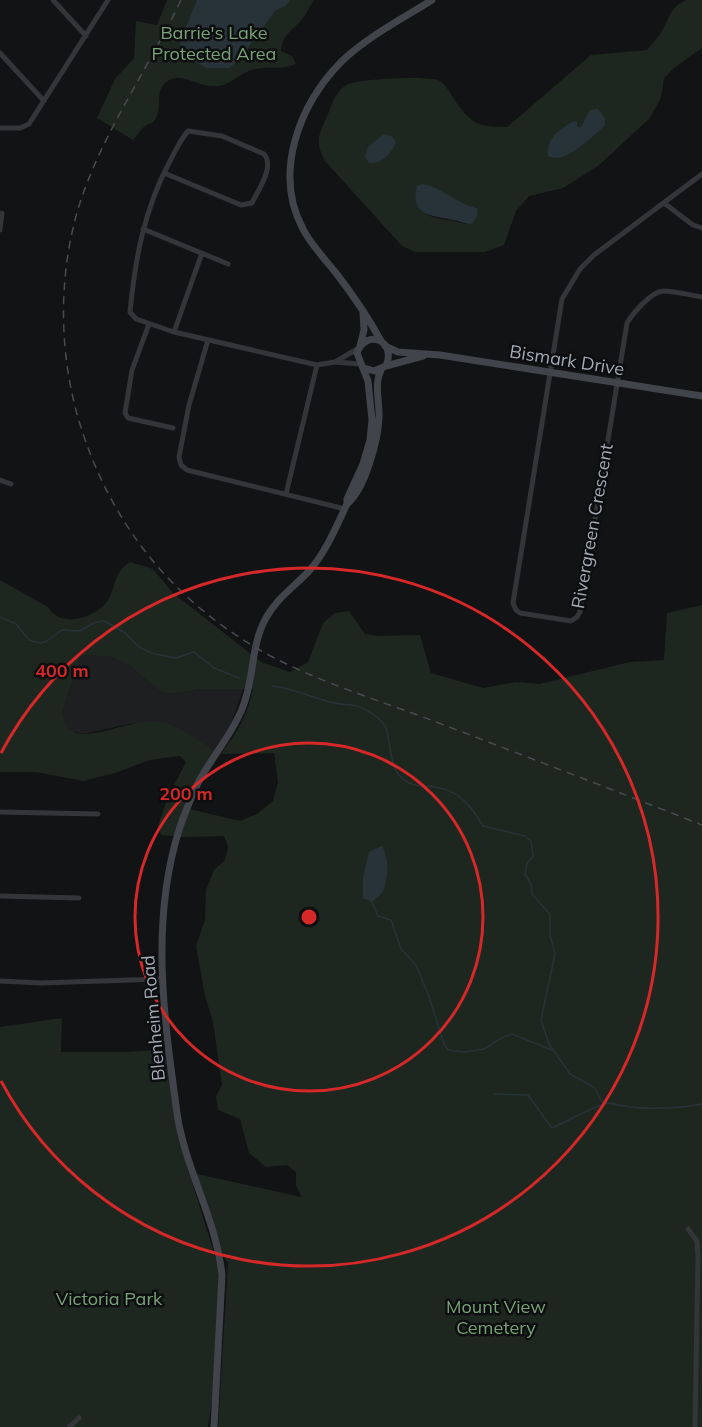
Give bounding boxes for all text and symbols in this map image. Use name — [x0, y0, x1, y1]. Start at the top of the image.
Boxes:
park label: Barrie's Lake Protected Area — [152, 21, 276, 65]
street label: Bismark Drive — [508, 340, 626, 380]
street label: Rivergreen Crescent — [566, 442, 618, 610]
text: 400 m — [35, 659, 89, 682]
text: 200 m — [159, 782, 213, 805]
centre of rings — [299, 907, 319, 927]
street label: Blenheim Road — [136, 954, 170, 1082]
park label: Victoria Park — [56, 1287, 163, 1310]
park label: Mount View Cemetery — [446, 1295, 546, 1339]

